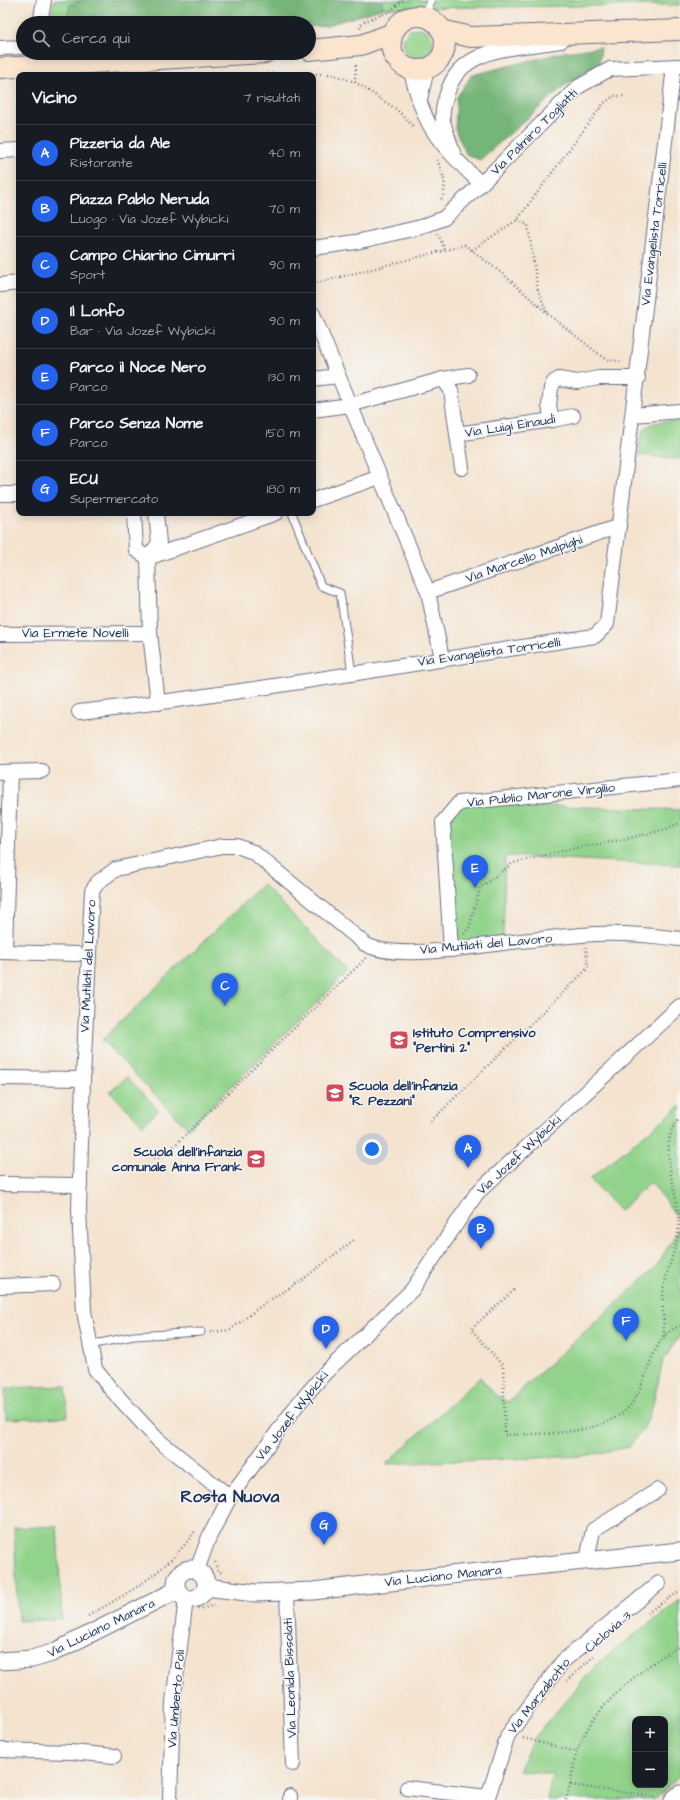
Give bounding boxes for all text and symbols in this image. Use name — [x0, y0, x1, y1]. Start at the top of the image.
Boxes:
search box — [16, 16, 316, 60]
icon: search — [30, 27, 52, 49]
text: Cerca qui — [62, 28, 130, 49]
street label: Via Palmiro Togliatti — [487, 85, 582, 180]
text: Vicino — [32, 86, 77, 110]
text: 7 risultati — [243, 89, 300, 107]
text: Pizzeria da Ale — [70, 133, 170, 154]
text: A — [41, 144, 49, 162]
text: 40 m — [268, 144, 300, 162]
text: Ristorante — [70, 154, 133, 172]
street label: Via Evangelista Torricelli — [636, 161, 673, 307]
text: Piazza Pablo Neruda — [70, 189, 209, 210]
text: B — [40, 200, 50, 218]
text: 70 m — [268, 200, 300, 218]
text: Luogo · Via Jozef Wybicki — [70, 210, 229, 228]
text: Campo Chiarino Cimurri — [70, 245, 234, 266]
text: C — [40, 256, 50, 274]
text: 90 m — [269, 256, 300, 274]
text: Sport — [70, 266, 105, 284]
text: Il Lonfo — [70, 301, 124, 322]
text: D — [41, 312, 49, 330]
text: 90 m — [269, 312, 300, 330]
text: Bar · Via Jozef Wybicki — [70, 322, 215, 340]
text: Parco il Noce Nero — [70, 357, 206, 378]
text: E — [41, 368, 49, 386]
text: 130 m — [268, 368, 300, 386]
text: Parco — [70, 378, 108, 396]
street label: Via Luigi Einaudi — [463, 410, 557, 443]
text: Parco Senza Nome — [70, 413, 203, 434]
text: F — [40, 424, 50, 442]
text: 150 m — [266, 424, 300, 442]
text: Parco — [70, 434, 108, 452]
text: ECU — [70, 469, 98, 490]
text: G — [40, 480, 50, 498]
text: 180 m — [266, 480, 300, 498]
text: Supermercato — [70, 490, 158, 508]
street label: Via Marcello Malpighi — [463, 531, 585, 588]
street label: Via Ermete Novelli — [22, 624, 128, 642]
street label: Via Evangelista Torricelli — [417, 633, 562, 672]
street label: Via Publio Marone Virgilio — [466, 778, 617, 813]
pin: E — [462, 855, 488, 888]
street label: Via Mutilati del Lavoro — [76, 899, 100, 1033]
street label: Via Mutilati del Lavoro — [419, 929, 554, 959]
pin: C — [212, 973, 238, 1006]
place label: Istituto Comprensivo "Pertini 2" — [413, 1024, 536, 1057]
school or university icon: Istituto Comprensivo "Pertini 2" — [388, 1029, 410, 1051]
place label: Scuola dell'infanzia "R. Pezzani" — [348, 1077, 458, 1110]
school or university icon: Scuola dell'infanzia "R. Pezzani" — [324, 1082, 346, 1104]
street label: Via Jozef Wybicki — [473, 1111, 566, 1200]
pin: A — [455, 1135, 481, 1168]
your location — [362, 1139, 382, 1159]
place label: Scuola dell'infanzia comunale Anna Frank — [112, 1143, 243, 1176]
school or university icon: Scuola dell'infanzia comunale Anna Frank — [245, 1148, 267, 1170]
pin: B — [468, 1216, 494, 1249]
pin: F — [613, 1308, 639, 1341]
pin: D — [313, 1316, 339, 1349]
street label: Via Jozef Wybicki — [251, 1367, 334, 1465]
district label: Rosta Nuova — [181, 1485, 280, 1509]
pin: G — [311, 1512, 337, 1545]
street label: Via Luciano Manara — [384, 1561, 503, 1591]
street label: Via Luciano Manara — [44, 1594, 158, 1662]
street label: Ciclovia 3 — [581, 1607, 635, 1657]
street label: Via Leonida Bissolati — [279, 1618, 301, 1738]
street label: Via Umberto Poli — [163, 1649, 189, 1749]
street label: Via Marzabotto — [504, 1654, 575, 1738]
map controls — [632, 1716, 668, 1788]
button: + — [632, 1716, 668, 1752]
button: − — [632, 1752, 668, 1788]

